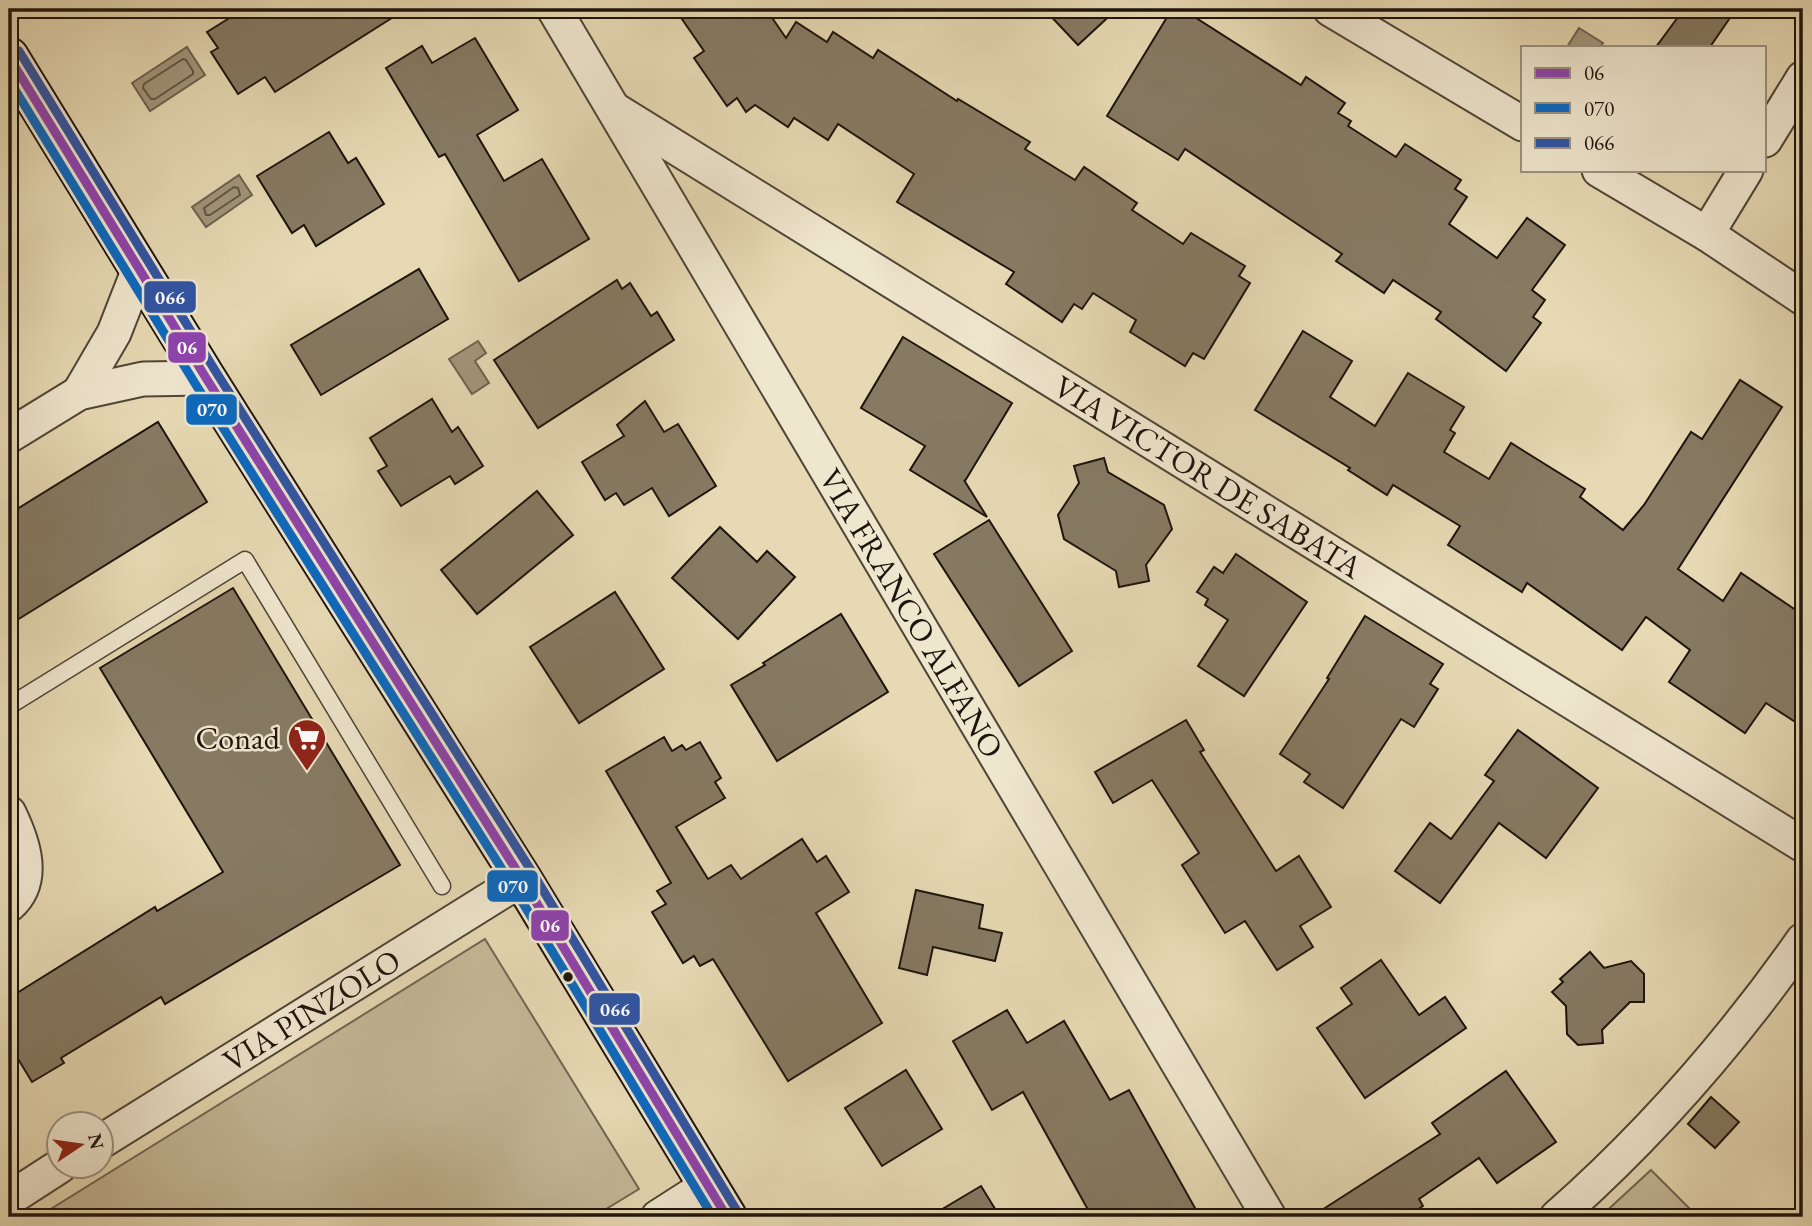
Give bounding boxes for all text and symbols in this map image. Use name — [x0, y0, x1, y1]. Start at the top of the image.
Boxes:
legend — [1521, 46, 1766, 172]
text: 06 — [1584, 59, 1604, 86]
text: 070 — [1584, 95, 1614, 122]
text: 066 — [1584, 129, 1614, 156]
line badge: 066 — [143, 280, 197, 314]
text: 066 — [155, 285, 185, 310]
line badge: 06 — [167, 331, 207, 364]
text: 06 — [177, 335, 197, 360]
street label: VIA VICTOR DE SABATA — [1046, 365, 1371, 588]
line badge: 070 — [185, 393, 238, 426]
text: 070 — [197, 397, 227, 422]
street label: VIA FRANCO ALFANO — [810, 461, 1014, 766]
place label: Conad — [196, 717, 281, 759]
supermarket icon: Conad — [286, 717, 328, 772]
line badge: 070 — [486, 869, 539, 903]
text: 070 — [498, 874, 528, 899]
line badge: 06 — [530, 909, 570, 942]
text: 06 — [540, 913, 560, 938]
street label: VIA PINZOLO — [215, 939, 408, 1081]
unlabelled marker — [561, 970, 575, 984]
line badge: 066 — [588, 992, 641, 1026]
text: 066 — [600, 997, 630, 1022]
north arrow — [46, 1110, 116, 1180]
text: N — [82, 1131, 110, 1152]

